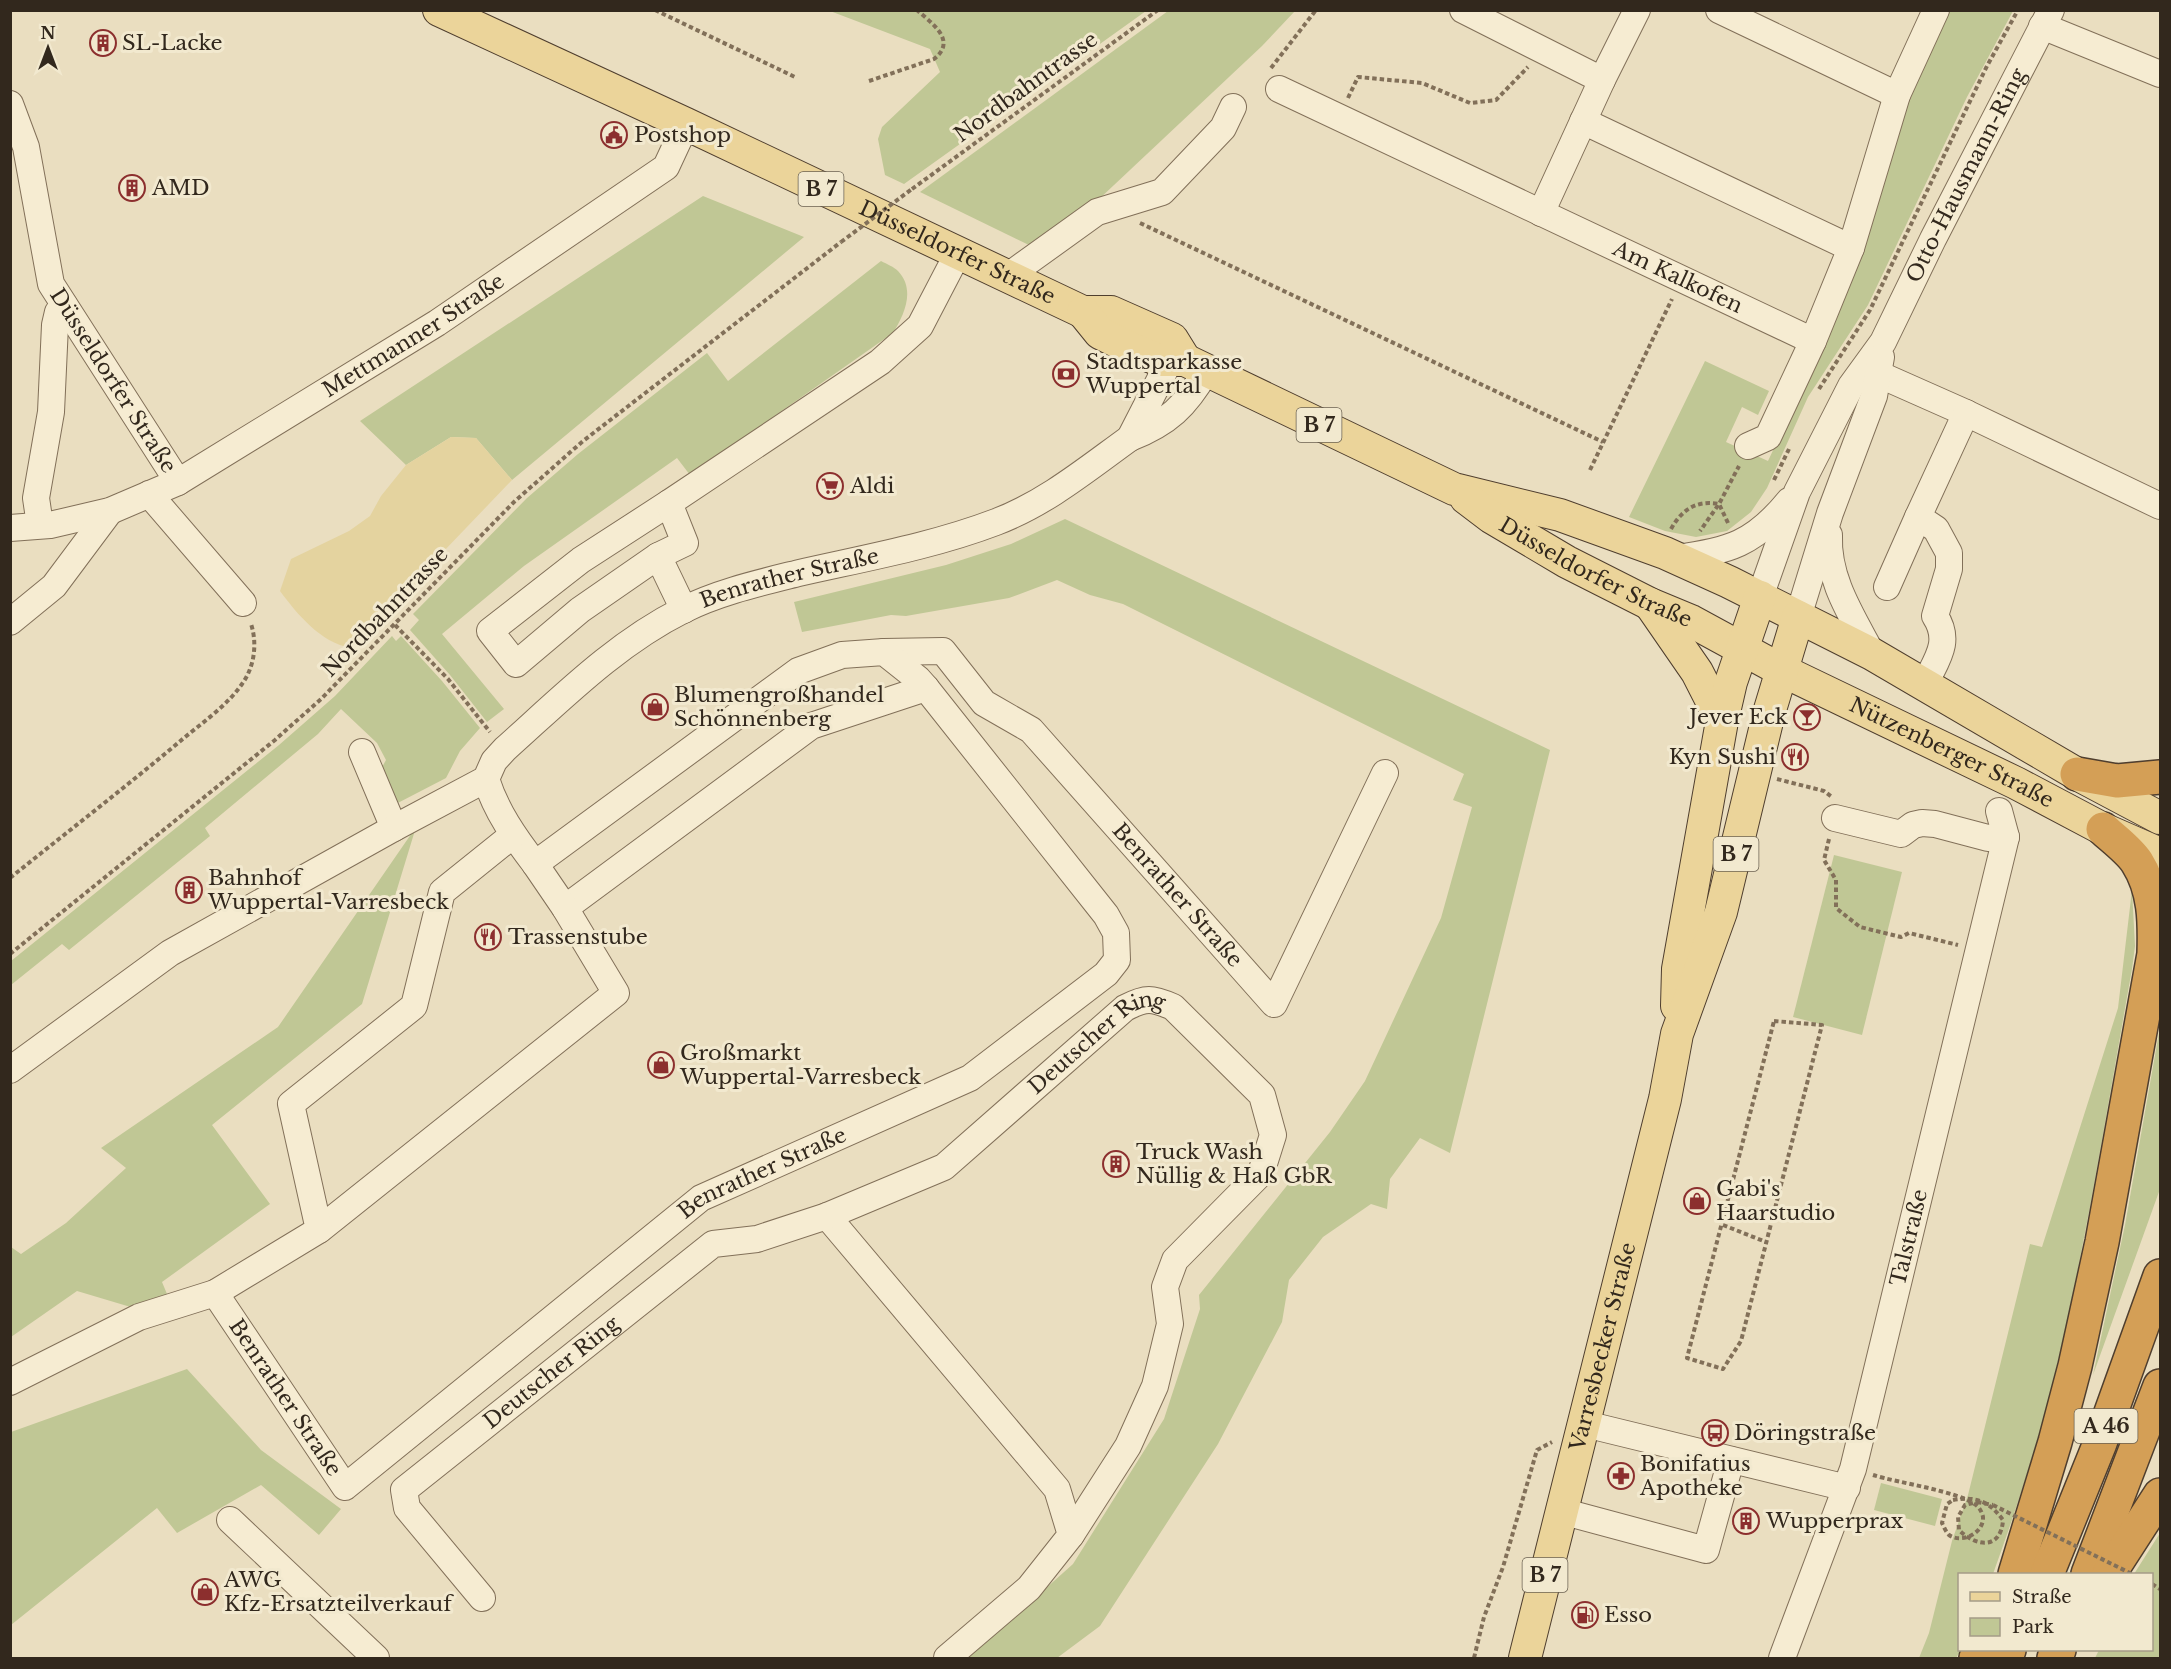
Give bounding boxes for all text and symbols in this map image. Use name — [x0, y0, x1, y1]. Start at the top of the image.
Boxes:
north arrow — [18, 18, 78, 78]
text: N — [40, 23, 56, 43]
street label: Nordbahntrasse — [949, 26, 1103, 148]
building icon: SL-Lacke — [88, 28, 118, 58]
place label: SL-Lacke — [122, 30, 223, 56]
street label: Otto-Hausmann-Ring — [1901, 63, 2032, 287]
public building icon: Postshop — [599, 120, 629, 150]
place label: Postshop — [634, 122, 731, 148]
road number: B 7 — [798, 172, 844, 206]
building icon: AMD — [117, 173, 147, 203]
place label: AMD — [151, 175, 210, 201]
street label: Düsseldorfer Straße — [855, 195, 1059, 310]
street label: Am Kalkofen — [1608, 235, 1747, 319]
street label: Mettmanner Straße — [318, 268, 509, 403]
street label: Düsseldorfer Straße — [44, 284, 182, 478]
place label: Stadtsparkasse Wuppertal — [1085, 349, 1242, 399]
bank icon: Stadtsparkasse Wuppertal — [1051, 359, 1081, 389]
road number: B 7 — [1296, 408, 1342, 442]
supermarket icon: Aldi — [815, 471, 845, 501]
place label: Aldi — [849, 473, 894, 499]
street label: Düsseldorfer Straße — [1494, 512, 1696, 633]
street label: Nordbahntrasse — [316, 541, 454, 683]
street label: Benrather Straße — [696, 543, 881, 614]
place label: Blumengroßhandel Schönnenberg — [674, 682, 884, 732]
shop icon: Blumengroßhandel Schönnenberg — [640, 692, 670, 722]
street label: Nützenberger Straße — [1845, 692, 2058, 813]
bar icon: Jever Eck — [1792, 702, 1822, 732]
place label: Jever Eck — [1686, 704, 1788, 730]
restaurant icon: Kyn Sushi — [1780, 742, 1810, 772]
place label: Kyn Sushi — [1669, 744, 1776, 770]
street label: Benrather Straße — [1107, 818, 1248, 972]
road number: B 7 — [1714, 837, 1758, 871]
place label: Bahnhof Wuppertal-Varresbeck — [207, 865, 449, 915]
building icon: Bahnhof Wuppertal-Varresbeck — [174, 875, 204, 905]
restaurant icon: Trassenstube — [473, 922, 503, 952]
place label: Trassenstube — [508, 924, 648, 950]
street label: Deutscher Ring — [1023, 986, 1169, 1100]
place label: Großmarkt Wuppertal-Varresbeck — [679, 1040, 921, 1090]
shop icon: Großmarkt Wuppertal-Varresbeck — [646, 1050, 676, 1080]
street label: Benrather Straße — [673, 1122, 850, 1224]
place label: Truck Wash Nüllig & Haß GbR — [1136, 1139, 1333, 1189]
building icon: Truck Wash Nüllig & Haß GbR — [1101, 1149, 1131, 1179]
place label: Gabi's Haarstudio — [1716, 1176, 1835, 1226]
shop icon: Gabi's Haarstudio — [1682, 1186, 1712, 1216]
street label: Talstraße — [1885, 1187, 1933, 1289]
street label: Varresbecker Straße — [1564, 1240, 1642, 1454]
street label: Deutscher Ring — [478, 1310, 625, 1434]
street label: Benrather Straße — [223, 1314, 347, 1481]
road number: A 46 — [2074, 1409, 2138, 1443]
bus stop icon: Döringstraße — [1700, 1418, 1730, 1448]
place label: Döringstraße — [1734, 1420, 1876, 1446]
place label: Bonifatius Apotheke — [1639, 1451, 1750, 1501]
pharmacy icon: Bonifatius Apotheke — [1606, 1461, 1636, 1491]
building icon: Wupperprax — [1731, 1506, 1761, 1536]
place label: Wupperprax — [1765, 1508, 1904, 1534]
road number: B 7 — [1522, 1558, 1568, 1592]
place label: AWG Kfz-Ersatzteilverkauf — [223, 1567, 454, 1617]
legend — [1958, 1573, 2153, 1651]
shop icon: AWG Kfz-Ersatzteilverkauf — [190, 1577, 220, 1607]
text: Straße — [2012, 1586, 2072, 1608]
fuel station icon: Esso — [1570, 1600, 1600, 1630]
place label: Esso — [1604, 1602, 1652, 1628]
text: Park — [2012, 1616, 2054, 1638]

